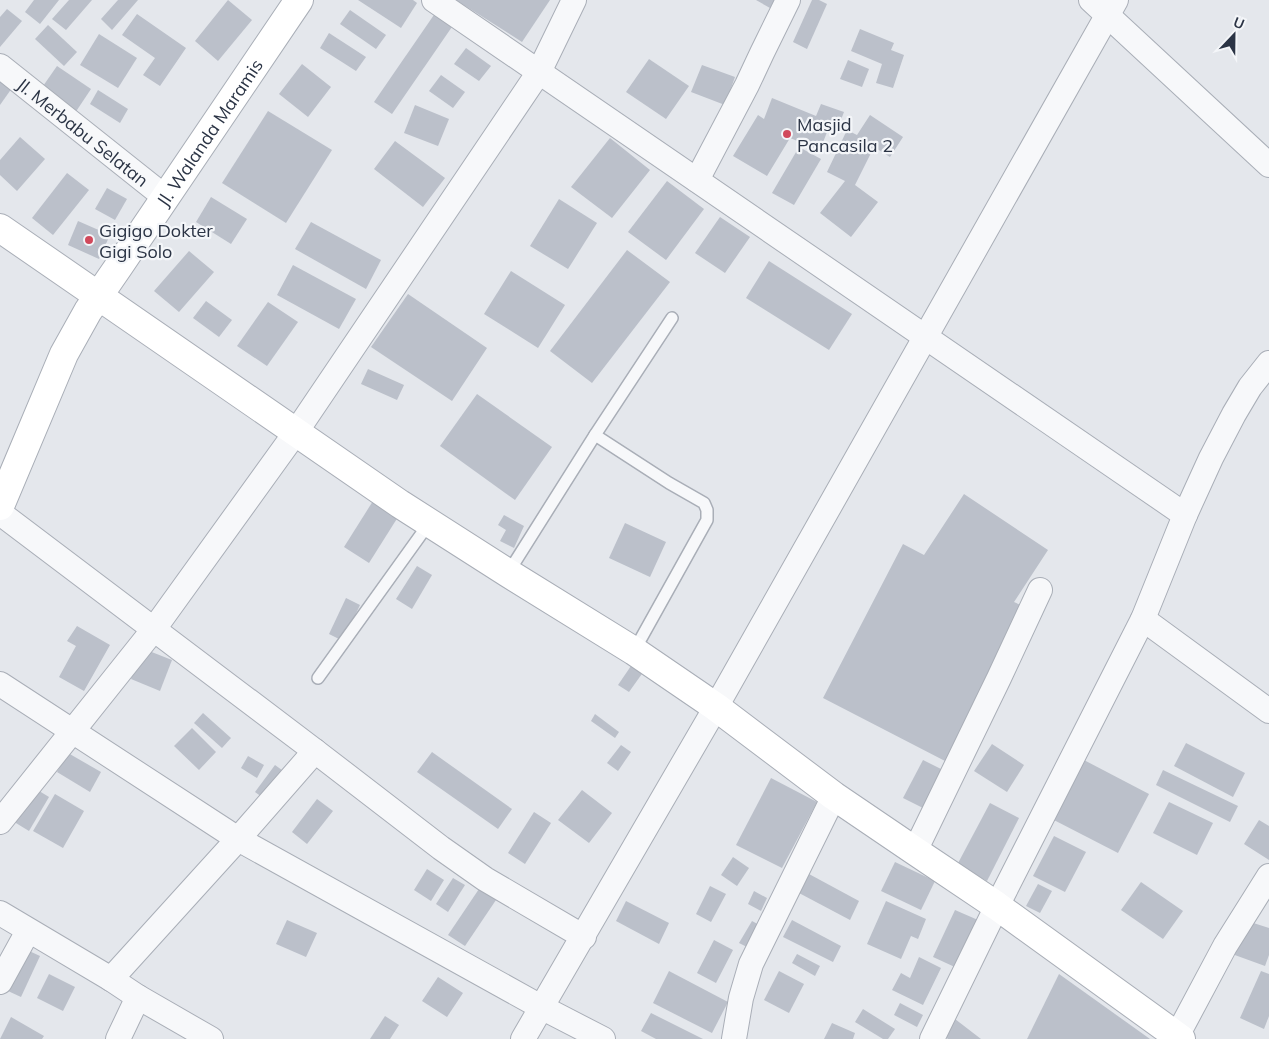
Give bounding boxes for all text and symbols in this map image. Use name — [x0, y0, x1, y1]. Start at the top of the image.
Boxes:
north arrow — [1209, 10, 1259, 60]
text: U — [1231, 13, 1247, 33]
street label: Jl. Walanda Maramis — [151, 54, 267, 211]
street label: Jl. Merbabu Selatan — [12, 73, 154, 191]
place label: Masjid Pancasila 2 — [797, 113, 893, 157]
marker: Masjid Pancasila 2 — [781, 128, 793, 140]
place label: Gigigo Dokter Gigi Solo — [99, 219, 213, 263]
marker: Gigigo Dokter Gigi Solo — [83, 234, 95, 246]

